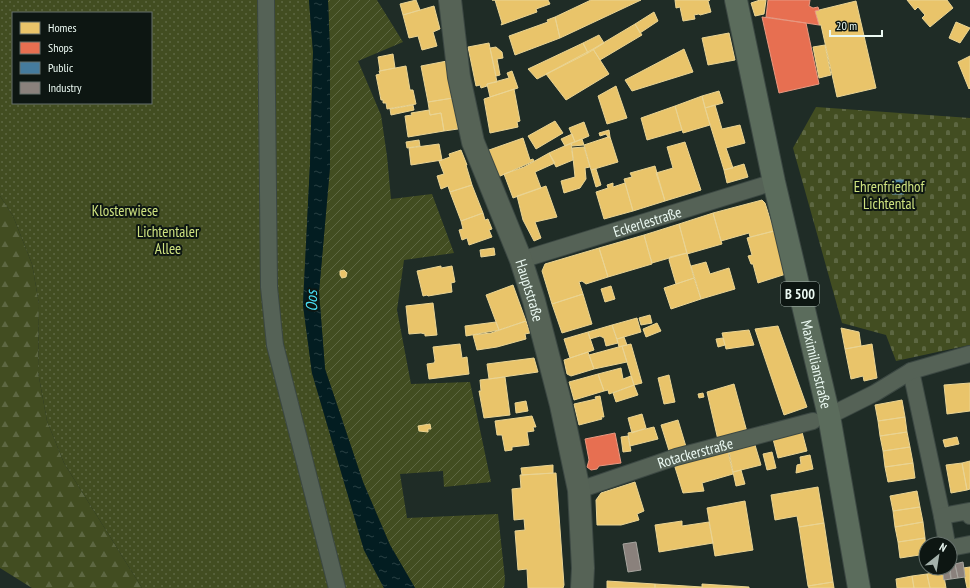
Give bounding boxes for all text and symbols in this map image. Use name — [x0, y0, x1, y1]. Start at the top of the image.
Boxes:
legend — [12, 12, 152, 104]
scale bar — [830, 12, 882, 38]
text: 20 m — [836, 18, 857, 33]
text: Homes — [48, 20, 76, 35]
text: Shops — [48, 40, 73, 55]
text: Public — [48, 60, 74, 75]
text: Industry — [48, 80, 82, 95]
park label: Ehrenfriedhof Lichtental — [854, 177, 925, 213]
park label: Klosterwiese — [92, 201, 158, 220]
street label: Eckerlestraße — [611, 202, 684, 241]
park label: Lichtentaler Allee — [137, 222, 200, 258]
street label: Hauptstraße — [512, 257, 548, 323]
road number: B 500 — [781, 282, 819, 306]
water label: Oos — [301, 289, 321, 312]
street label: Maximilianstraße — [797, 318, 836, 410]
street label: Rotackerstraße — [655, 433, 735, 472]
north arrow — [918, 536, 958, 576]
text: N — [937, 540, 949, 555]

